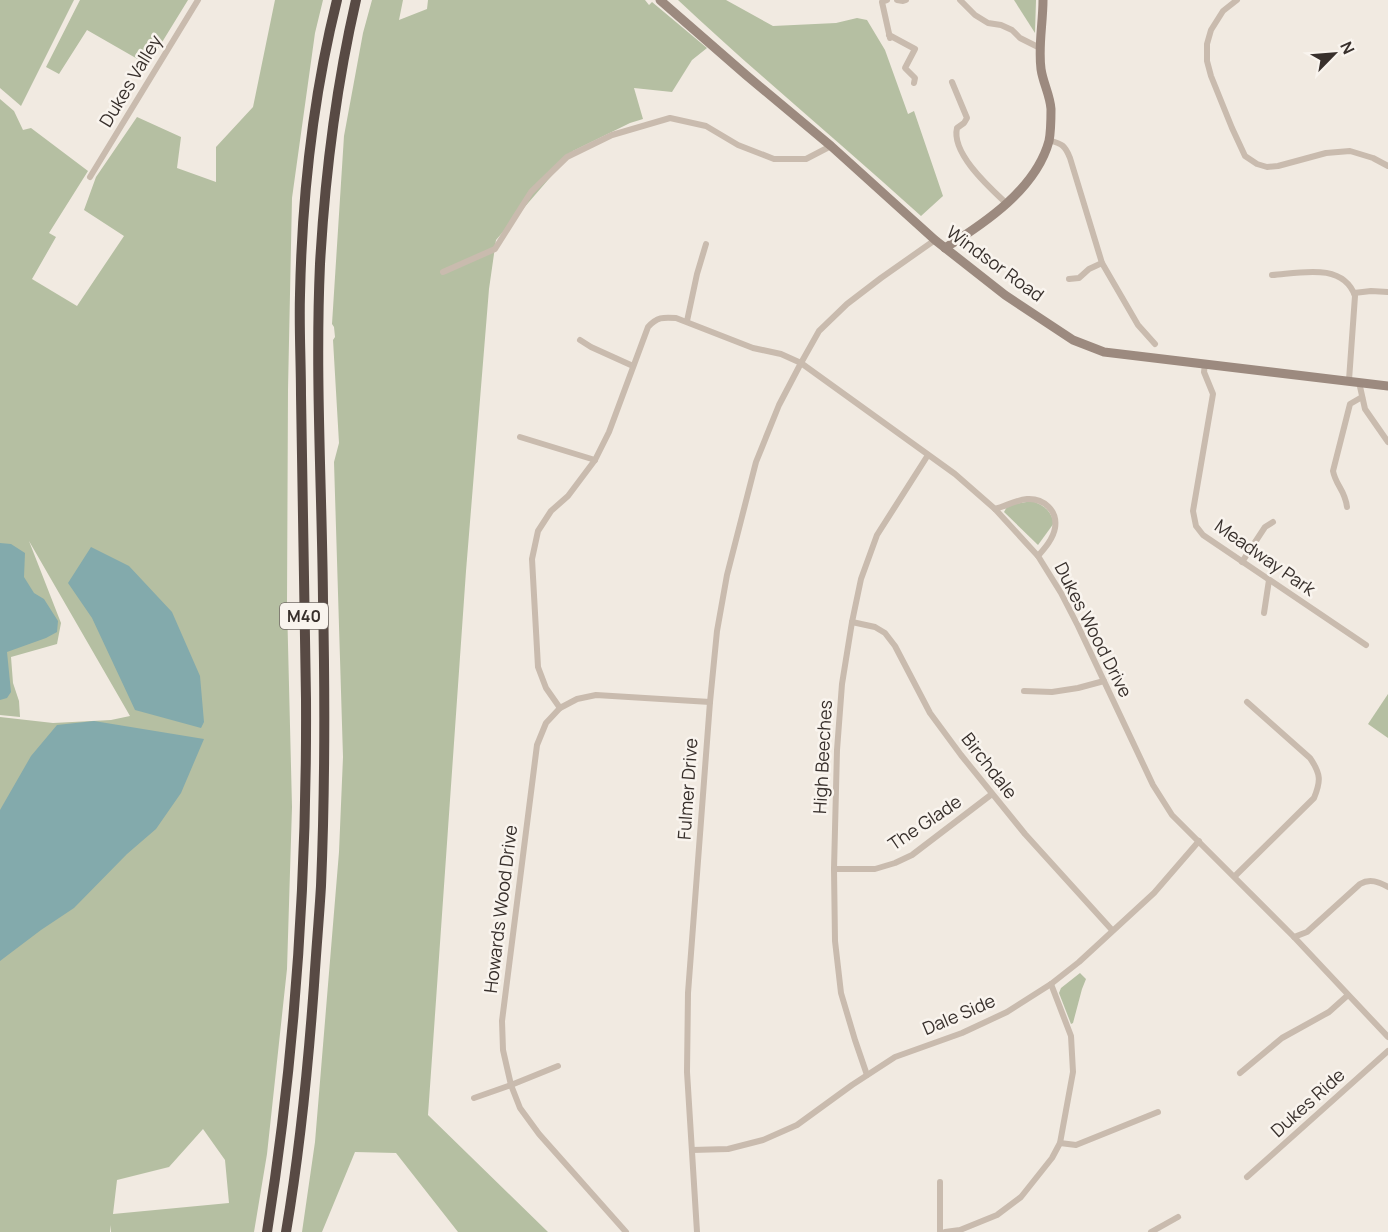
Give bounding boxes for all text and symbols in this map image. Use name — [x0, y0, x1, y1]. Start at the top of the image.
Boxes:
north arrow — [1304, 24, 1364, 84]
street label: Dukes Valley — [93, 30, 167, 131]
text: N — [1335, 38, 1360, 58]
street label: Windsor Road — [942, 220, 1049, 307]
street label: Meadway Park — [1210, 514, 1322, 601]
street label: Dukes Wood Drive — [1049, 558, 1138, 701]
road number: M40 — [280, 603, 328, 629]
street label: High Beeches — [807, 699, 837, 815]
street label: Birchdale — [956, 727, 1023, 803]
street label: Fulmer Drive — [671, 737, 703, 841]
street label: The Glade — [883, 789, 966, 856]
street label: Howards Wood Drive — [478, 823, 522, 994]
street label: Dale Side — [919, 988, 999, 1040]
street label: Dukes Ride — [1265, 1063, 1349, 1142]

